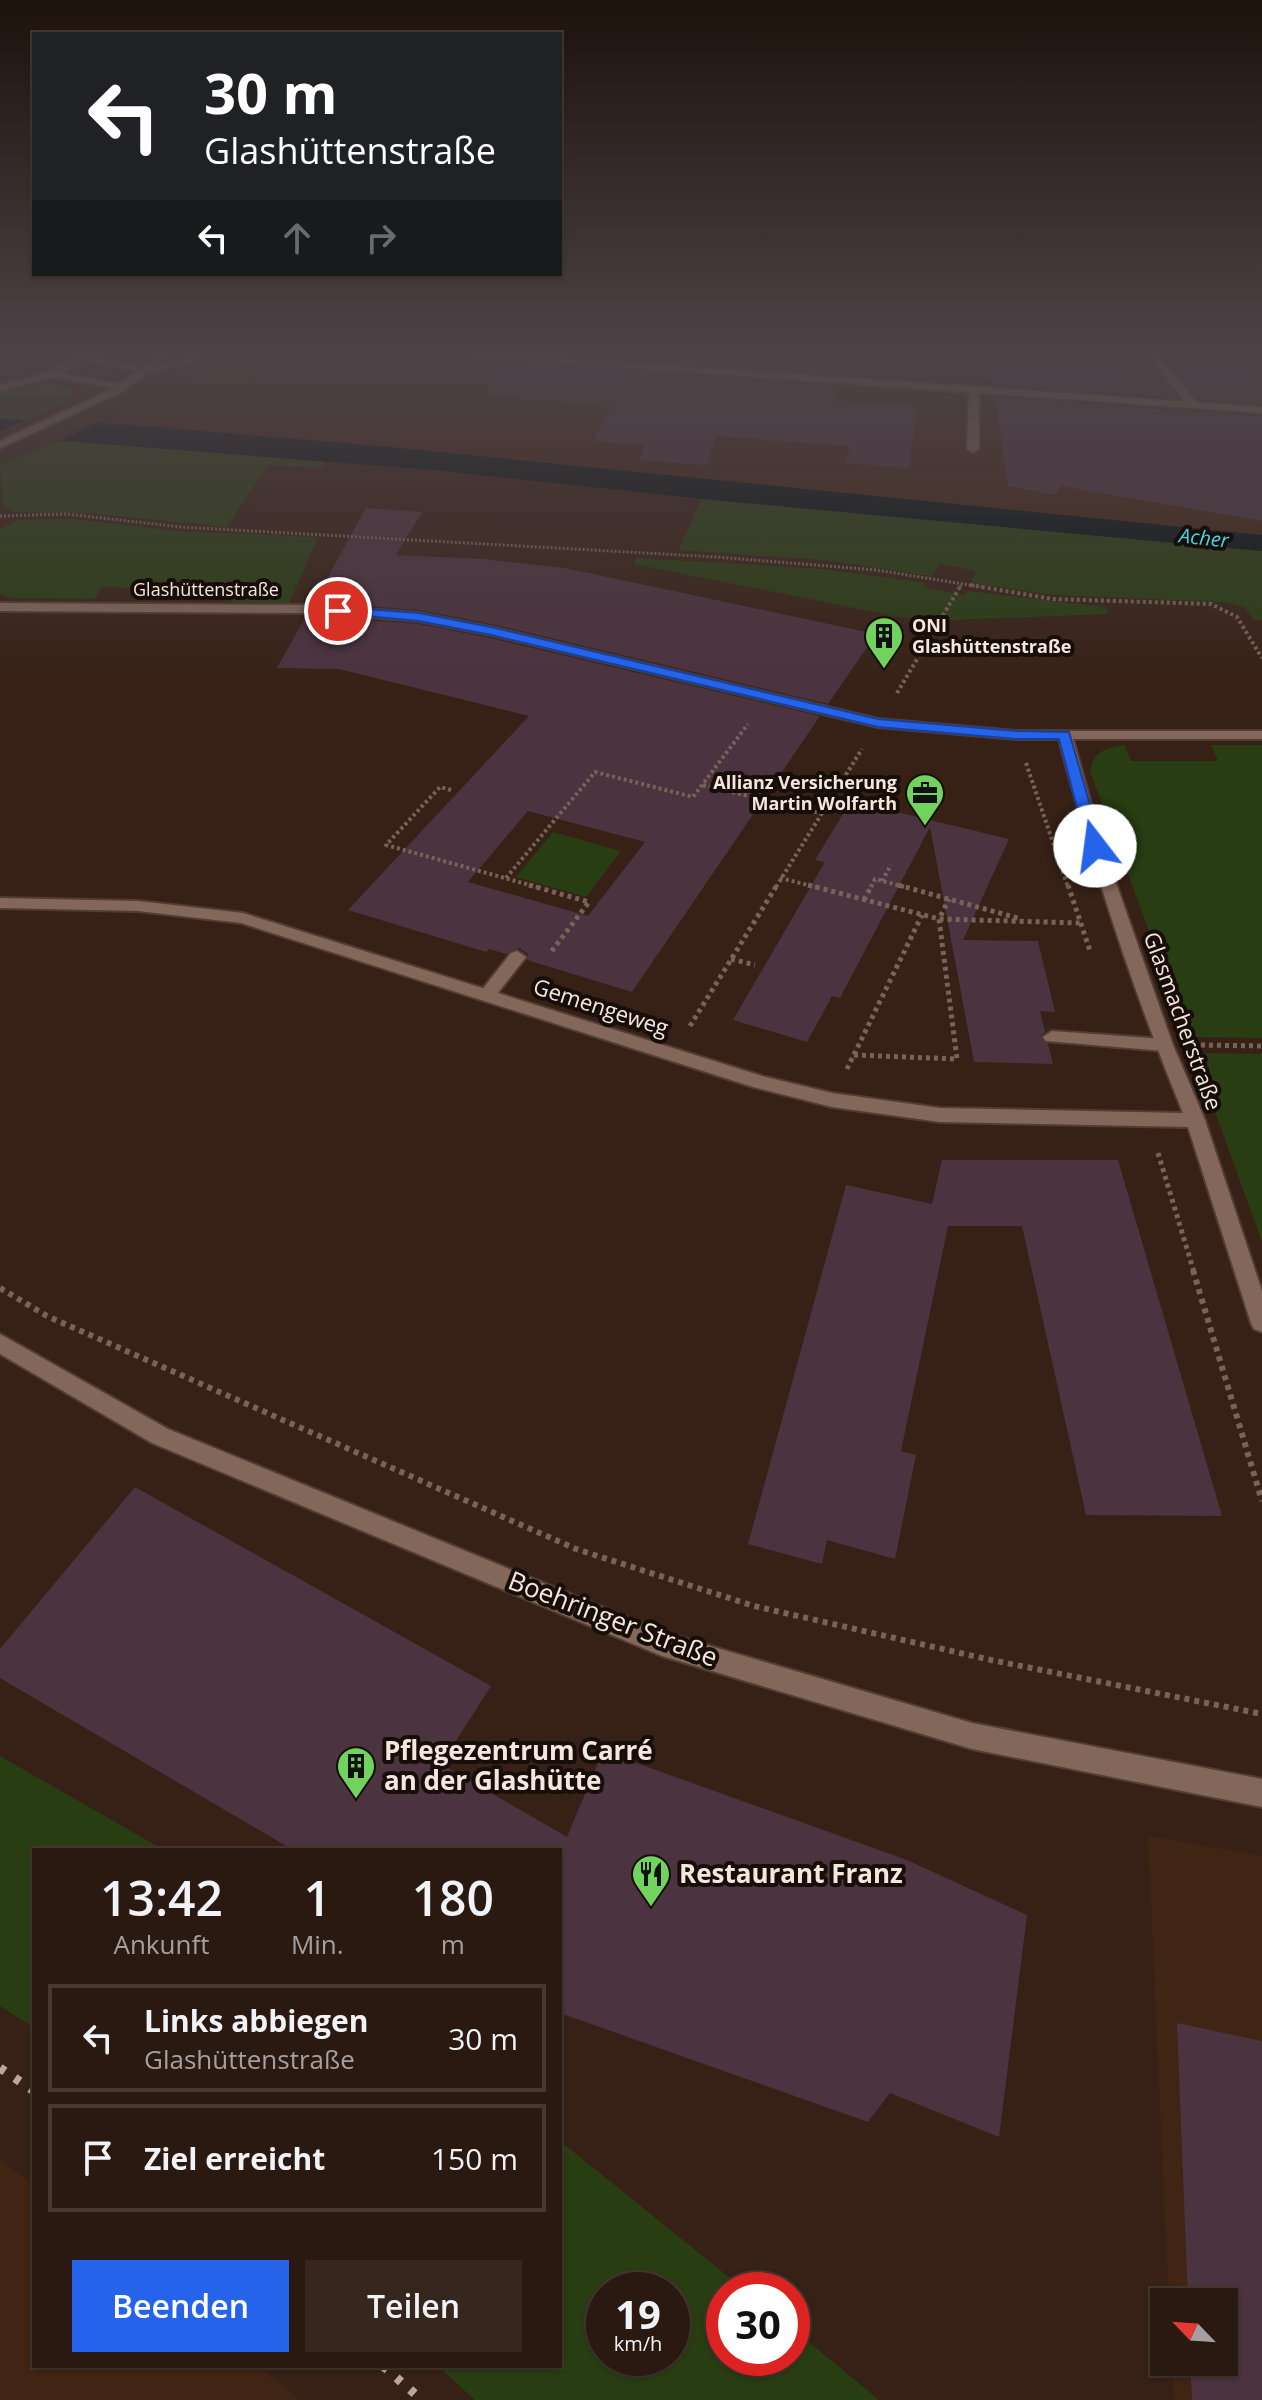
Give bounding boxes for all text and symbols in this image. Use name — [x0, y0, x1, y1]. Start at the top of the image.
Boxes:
text: 30 m — [204, 54, 338, 130]
icon: left — [72, 64, 176, 168]
text: Glashüttenstraße — [204, 126, 496, 175]
icon: left — [191, 216, 235, 260]
icon: ahead — [275, 216, 319, 260]
icon: right — [359, 216, 403, 260]
water label: Acher — [1176, 521, 1231, 554]
street label: Glashüttenstraße — [133, 577, 279, 601]
pin — [304, 577, 372, 645]
icon: arrive — [316, 589, 360, 633]
place label: ONI Glashüttenstraße — [912, 613, 1071, 658]
building icon: ONI Glashüttenstraße — [863, 615, 905, 670]
place label: Allianz Versicherung Martin Wolfarth — [713, 770, 897, 815]
office icon: Allianz Versicherung Martin Wolfarth — [904, 772, 946, 827]
position arrow — [1053, 804, 1137, 888]
street label: Glasmacherstraße — [1138, 927, 1230, 1114]
street label: Gemengeweg — [530, 970, 673, 1042]
street label: Boehringer Straße — [503, 1562, 723, 1675]
place label: Pflegezentrum Carré an der Glashütte — [384, 1732, 653, 1798]
building icon: Pflegezentrum Carré an der Glashütte — [335, 1745, 377, 1800]
restaurant icon: Restaurant Franz — [630, 1853, 672, 1908]
place label: Restaurant Franz — [679, 1855, 903, 1891]
text: 13:42 — [100, 1865, 223, 1930]
text: 1 — [304, 1865, 331, 1930]
text: 180 — [412, 1865, 494, 1930]
text: Ankunft — [113, 1926, 209, 1962]
text: Min. — [291, 1926, 344, 1962]
text: m — [441, 1926, 465, 1962]
text: Links abbiegen — [144, 2000, 369, 2041]
icon: left — [76, 2016, 120, 2060]
text: 30 m — [448, 2018, 518, 2059]
text: Glashüttenstraße — [144, 2041, 355, 2077]
icon: arrive — [76, 2136, 120, 2180]
text: Ziel erreicht — [144, 2138, 325, 2179]
text: 150 m — [431, 2138, 518, 2179]
button: Beenden — [72, 2260, 289, 2352]
button: Teilen — [305, 2260, 522, 2352]
speed limit sign: 30 — [706, 2272, 810, 2376]
text: 19 — [615, 2286, 661, 2341]
north arrow — [1150, 2288, 1238, 2376]
map controls — [1150, 2288, 1238, 2376]
text: km/h — [614, 2330, 662, 2357]

